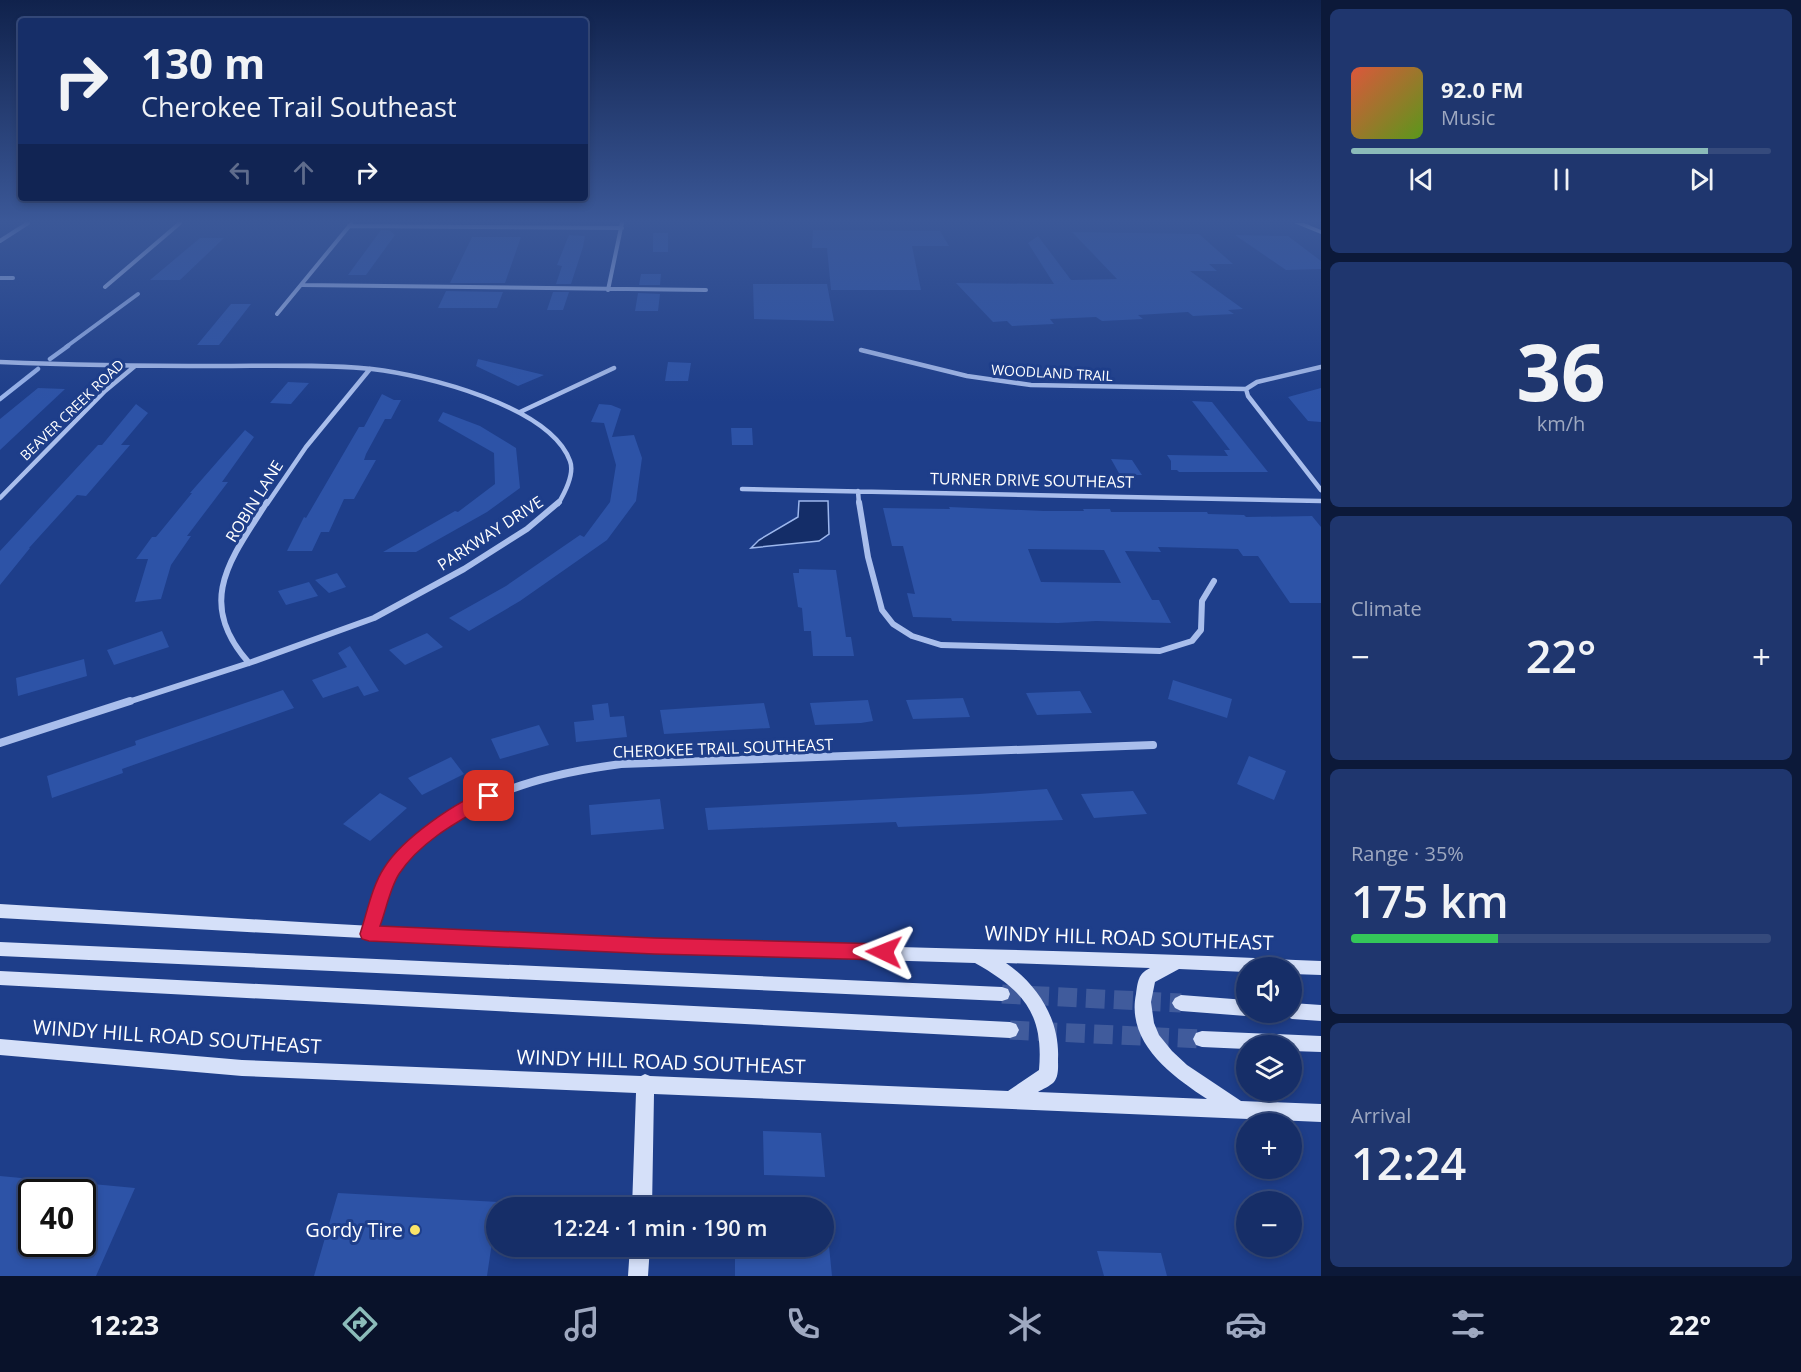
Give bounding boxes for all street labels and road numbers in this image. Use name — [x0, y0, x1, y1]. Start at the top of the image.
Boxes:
street label: BEAVER CREEK ROAD — [15, 355, 128, 464]
street label: WOODLAND TRAIL — [991, 360, 1113, 385]
street label: ROBIN LANE — [220, 456, 288, 546]
street label: TURNER DRIVE SOUTHEAST — [930, 467, 1134, 493]
street label: PARKWAY DRIVE — [433, 491, 547, 575]
street label: CHEROKEE TRAIL SOUTHEAST — [612, 733, 834, 763]
street label: WINDY HILL ROAD SOUTHEAST — [984, 919, 1274, 956]
street label: WINDY HILL ROAD SOUTHEAST — [32, 1013, 322, 1060]
street label: WINDY HILL ROAD SOUTHEAST — [516, 1043, 806, 1080]

